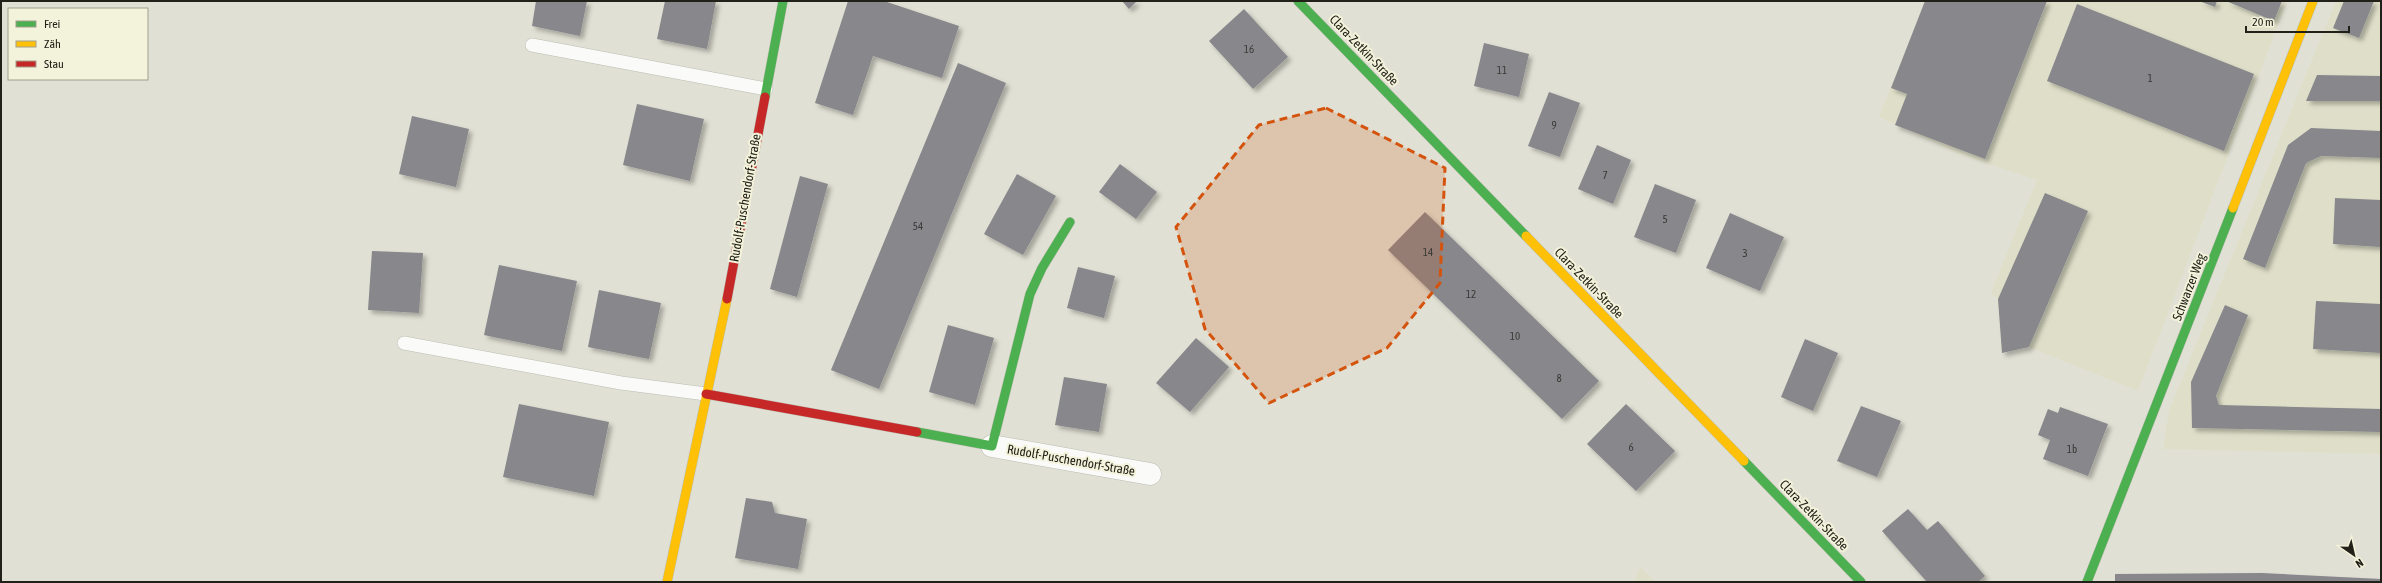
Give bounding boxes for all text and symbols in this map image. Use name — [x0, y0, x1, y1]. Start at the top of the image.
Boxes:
legend — [8, 8, 148, 80]
scale bar — [2246, 8, 2349, 34]
street label: Clara-Zetkin-Straße — [1327, 12, 1402, 89]
text: 20 m — [2252, 15, 2274, 29]
text: Frei — [44, 17, 60, 31]
text: Zäh — [44, 37, 61, 51]
house number: 16 — [1244, 43, 1254, 55]
text: Stau — [44, 57, 64, 71]
house number: 11 — [1497, 64, 1507, 76]
house number: 1 — [2147, 72, 2153, 84]
house number: 9 — [1551, 119, 1557, 131]
street label: Rudolf-Puschendorf-Straße — [726, 133, 764, 263]
house number: 7 — [1602, 169, 1608, 181]
house number: 5 — [1662, 213, 1668, 225]
house number: 54 — [913, 220, 923, 232]
street label: Clara-Zetkin-Straße — [1552, 245, 1627, 322]
house number: 14 — [1423, 246, 1433, 258]
house number: 3 — [1742, 247, 1748, 259]
street label: Schwarzer Weg — [2169, 251, 2209, 323]
house number: 12 — [1466, 288, 1476, 300]
house number: 10 — [1510, 330, 1520, 342]
house number: 8 — [1556, 372, 1562, 384]
street label: Rudolf-Puschendorf-Straße — [1006, 441, 1136, 479]
house number: 6 — [1628, 441, 1634, 453]
house number: 1b — [2067, 443, 2077, 455]
street label: Clara-Zetkin-Straße — [1777, 477, 1852, 554]
north arrow — [2334, 535, 2374, 575]
text: N — [2354, 556, 2366, 570]

